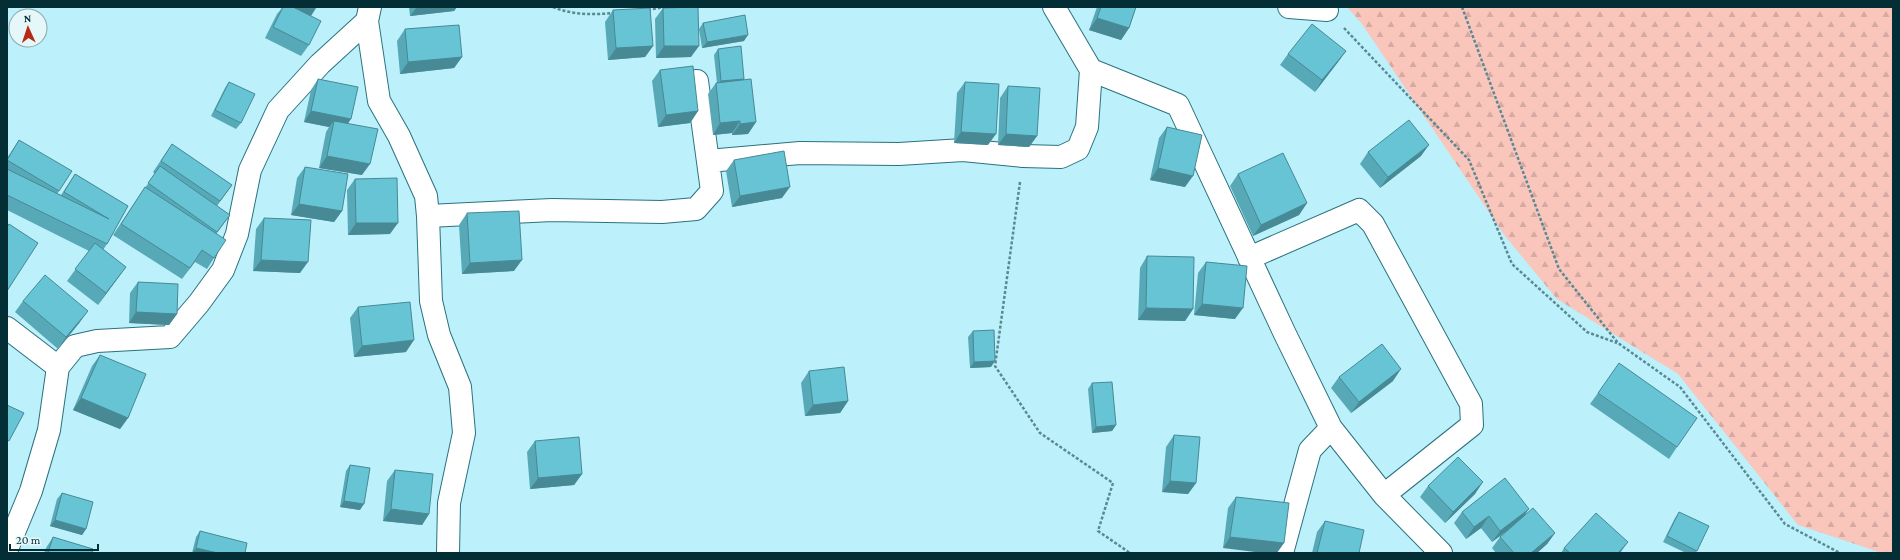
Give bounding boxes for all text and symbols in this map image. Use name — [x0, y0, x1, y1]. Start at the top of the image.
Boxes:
north arrow — [8, 8, 48, 48]
text: N — [23, 12, 32, 24]
scale bar — [10, 526, 98, 552]
text: 20 m — [16, 533, 41, 547]

